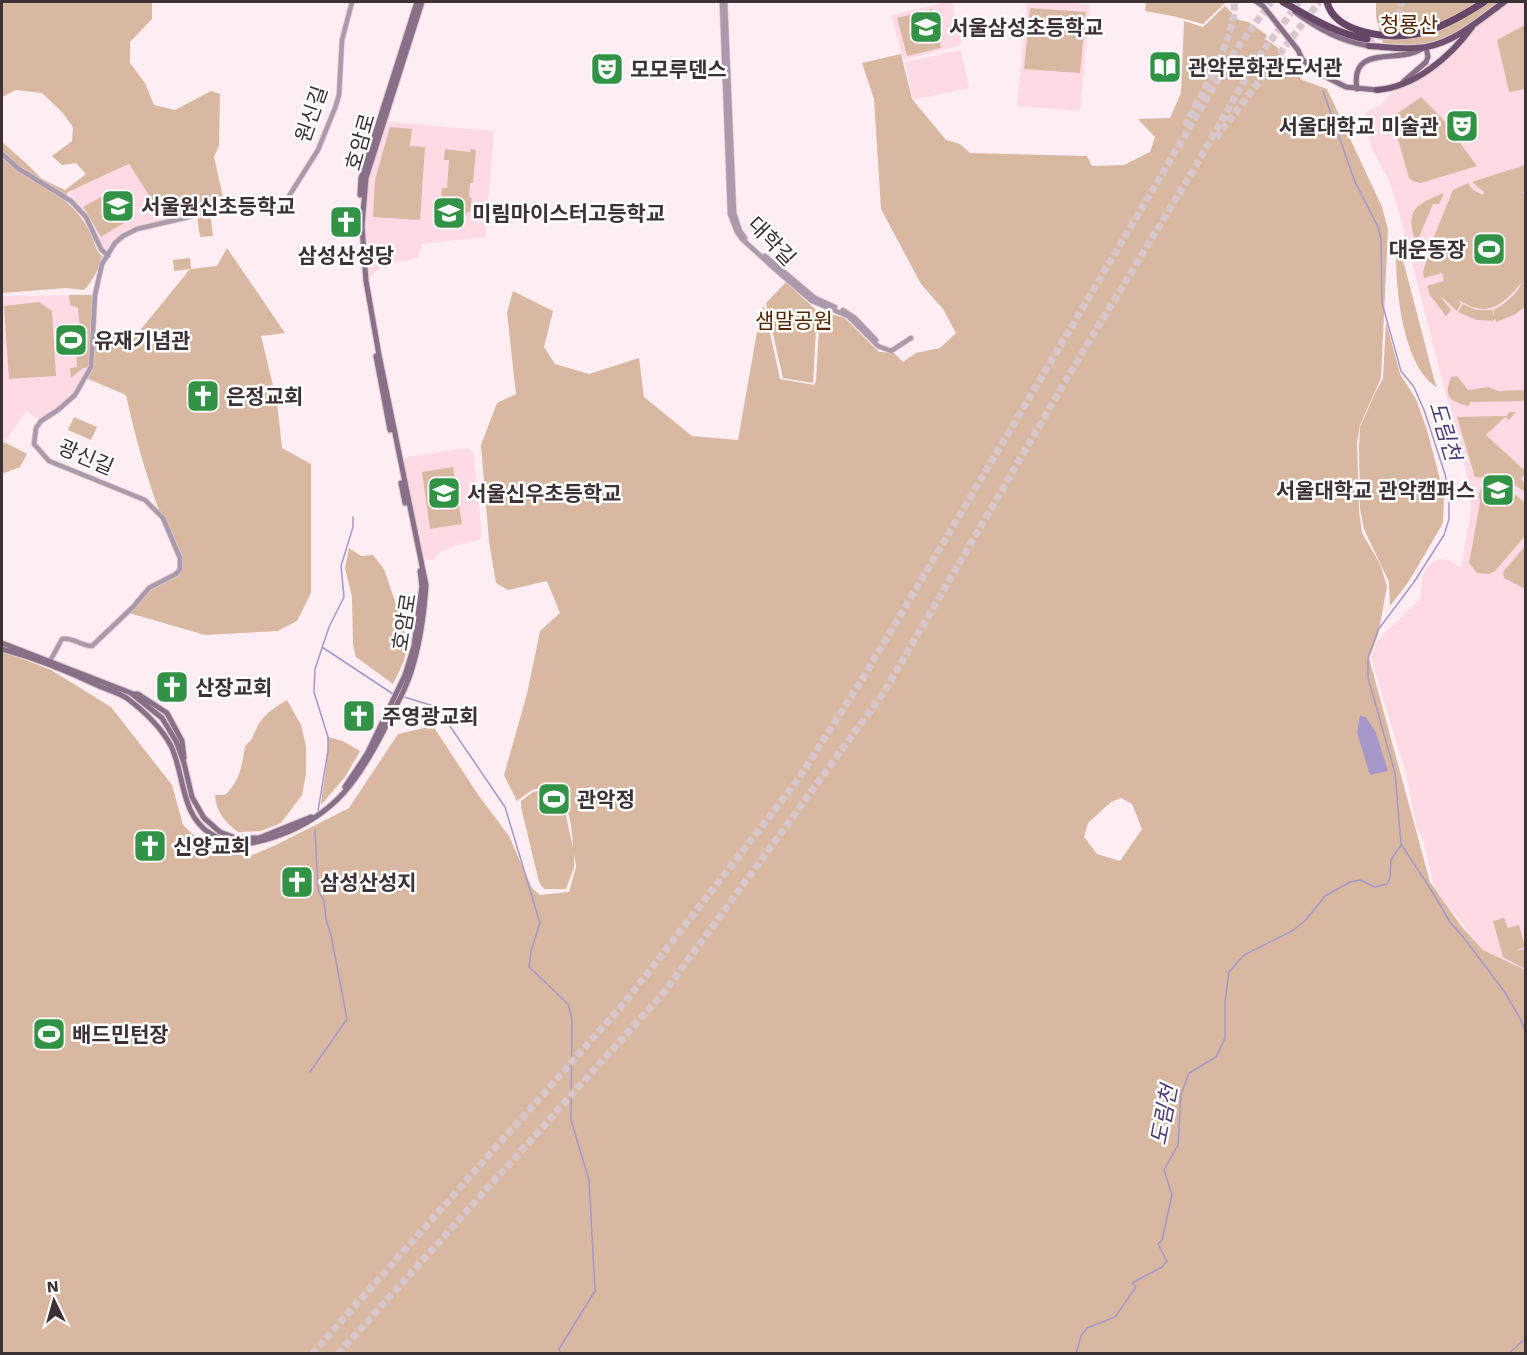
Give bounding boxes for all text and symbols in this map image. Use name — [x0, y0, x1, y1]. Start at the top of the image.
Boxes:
school or university icon: 서울삼성초등학교 — [908, 9, 944, 45]
park label: 청룡산 — [1380, 12, 1438, 37]
place label: 서울삼성초등학교 — [949, 15, 1104, 40]
library icon: 관악문화관도서관 — [1147, 49, 1183, 85]
theatre icon: 모모루덴스 — [589, 51, 625, 87]
place label: 관악문화관도서관 — [1188, 55, 1343, 80]
place label: 모모루덴스 — [630, 57, 727, 82]
street label: 원신길 — [290, 83, 332, 145]
theatre icon: 서울대학교 미술관 — [1444, 108, 1480, 144]
street label: 호암로 — [340, 111, 380, 173]
place label: 서울대학교 미술관 — [1278, 114, 1439, 139]
school or university icon: 서울원신초등학교 — [100, 188, 136, 224]
place label: 서울원신초등학교 — [141, 194, 296, 219]
school or university icon: 미림마이스터고등학교 — [431, 195, 467, 231]
place label: 미림마이스터고등학교 — [472, 201, 665, 226]
church icon: 삼성산성당 — [328, 204, 364, 240]
street label: 대학길 — [743, 211, 801, 271]
sports icon: 대운동장 — [1471, 231, 1507, 267]
place label: 대운동장 — [1389, 237, 1466, 262]
place label: 삼성산성당 — [298, 243, 394, 268]
park label: 샘말공원 — [755, 308, 833, 333]
sports icon: 유재기념관 — [53, 322, 89, 358]
place label: 유재기념관 — [94, 328, 191, 353]
church icon: 은정교회 — [185, 378, 221, 414]
place label: 은정교회 — [226, 384, 303, 409]
water label: 도림천 — [1424, 398, 1467, 466]
street label: 광신길 — [54, 434, 118, 480]
school or university icon: 서울대학교 관악캠퍼스 — [1480, 472, 1516, 508]
school or university icon: 서울신우초등학교 — [426, 475, 462, 511]
place label: 서울대학교 관악캠퍼스 — [1276, 478, 1475, 503]
place label: 서울신우초등학교 — [467, 481, 622, 506]
street label: 호암로 — [387, 591, 421, 653]
church icon: 산장교회 — [154, 669, 190, 705]
place label: 산장교회 — [195, 675, 272, 700]
church icon: 주영광교회 — [341, 698, 377, 734]
place label: 주영광교회 — [382, 704, 479, 729]
sports icon: 관악정 — [536, 781, 572, 817]
place label: 관악정 — [577, 787, 635, 812]
church icon: 신양교회 — [132, 828, 168, 864]
place label: 신양교회 — [173, 834, 250, 859]
church icon: 삼성산성지 — [279, 864, 315, 900]
place label: 삼성산성지 — [320, 870, 417, 895]
sports icon: 배드민턴장 — [31, 1016, 67, 1052]
place label: 배드민턴장 — [72, 1022, 169, 1047]
water label: 도림천 — [1146, 1080, 1183, 1147]
north arrow — [24, 1271, 84, 1331]
text: N — [46, 1277, 59, 1297]

